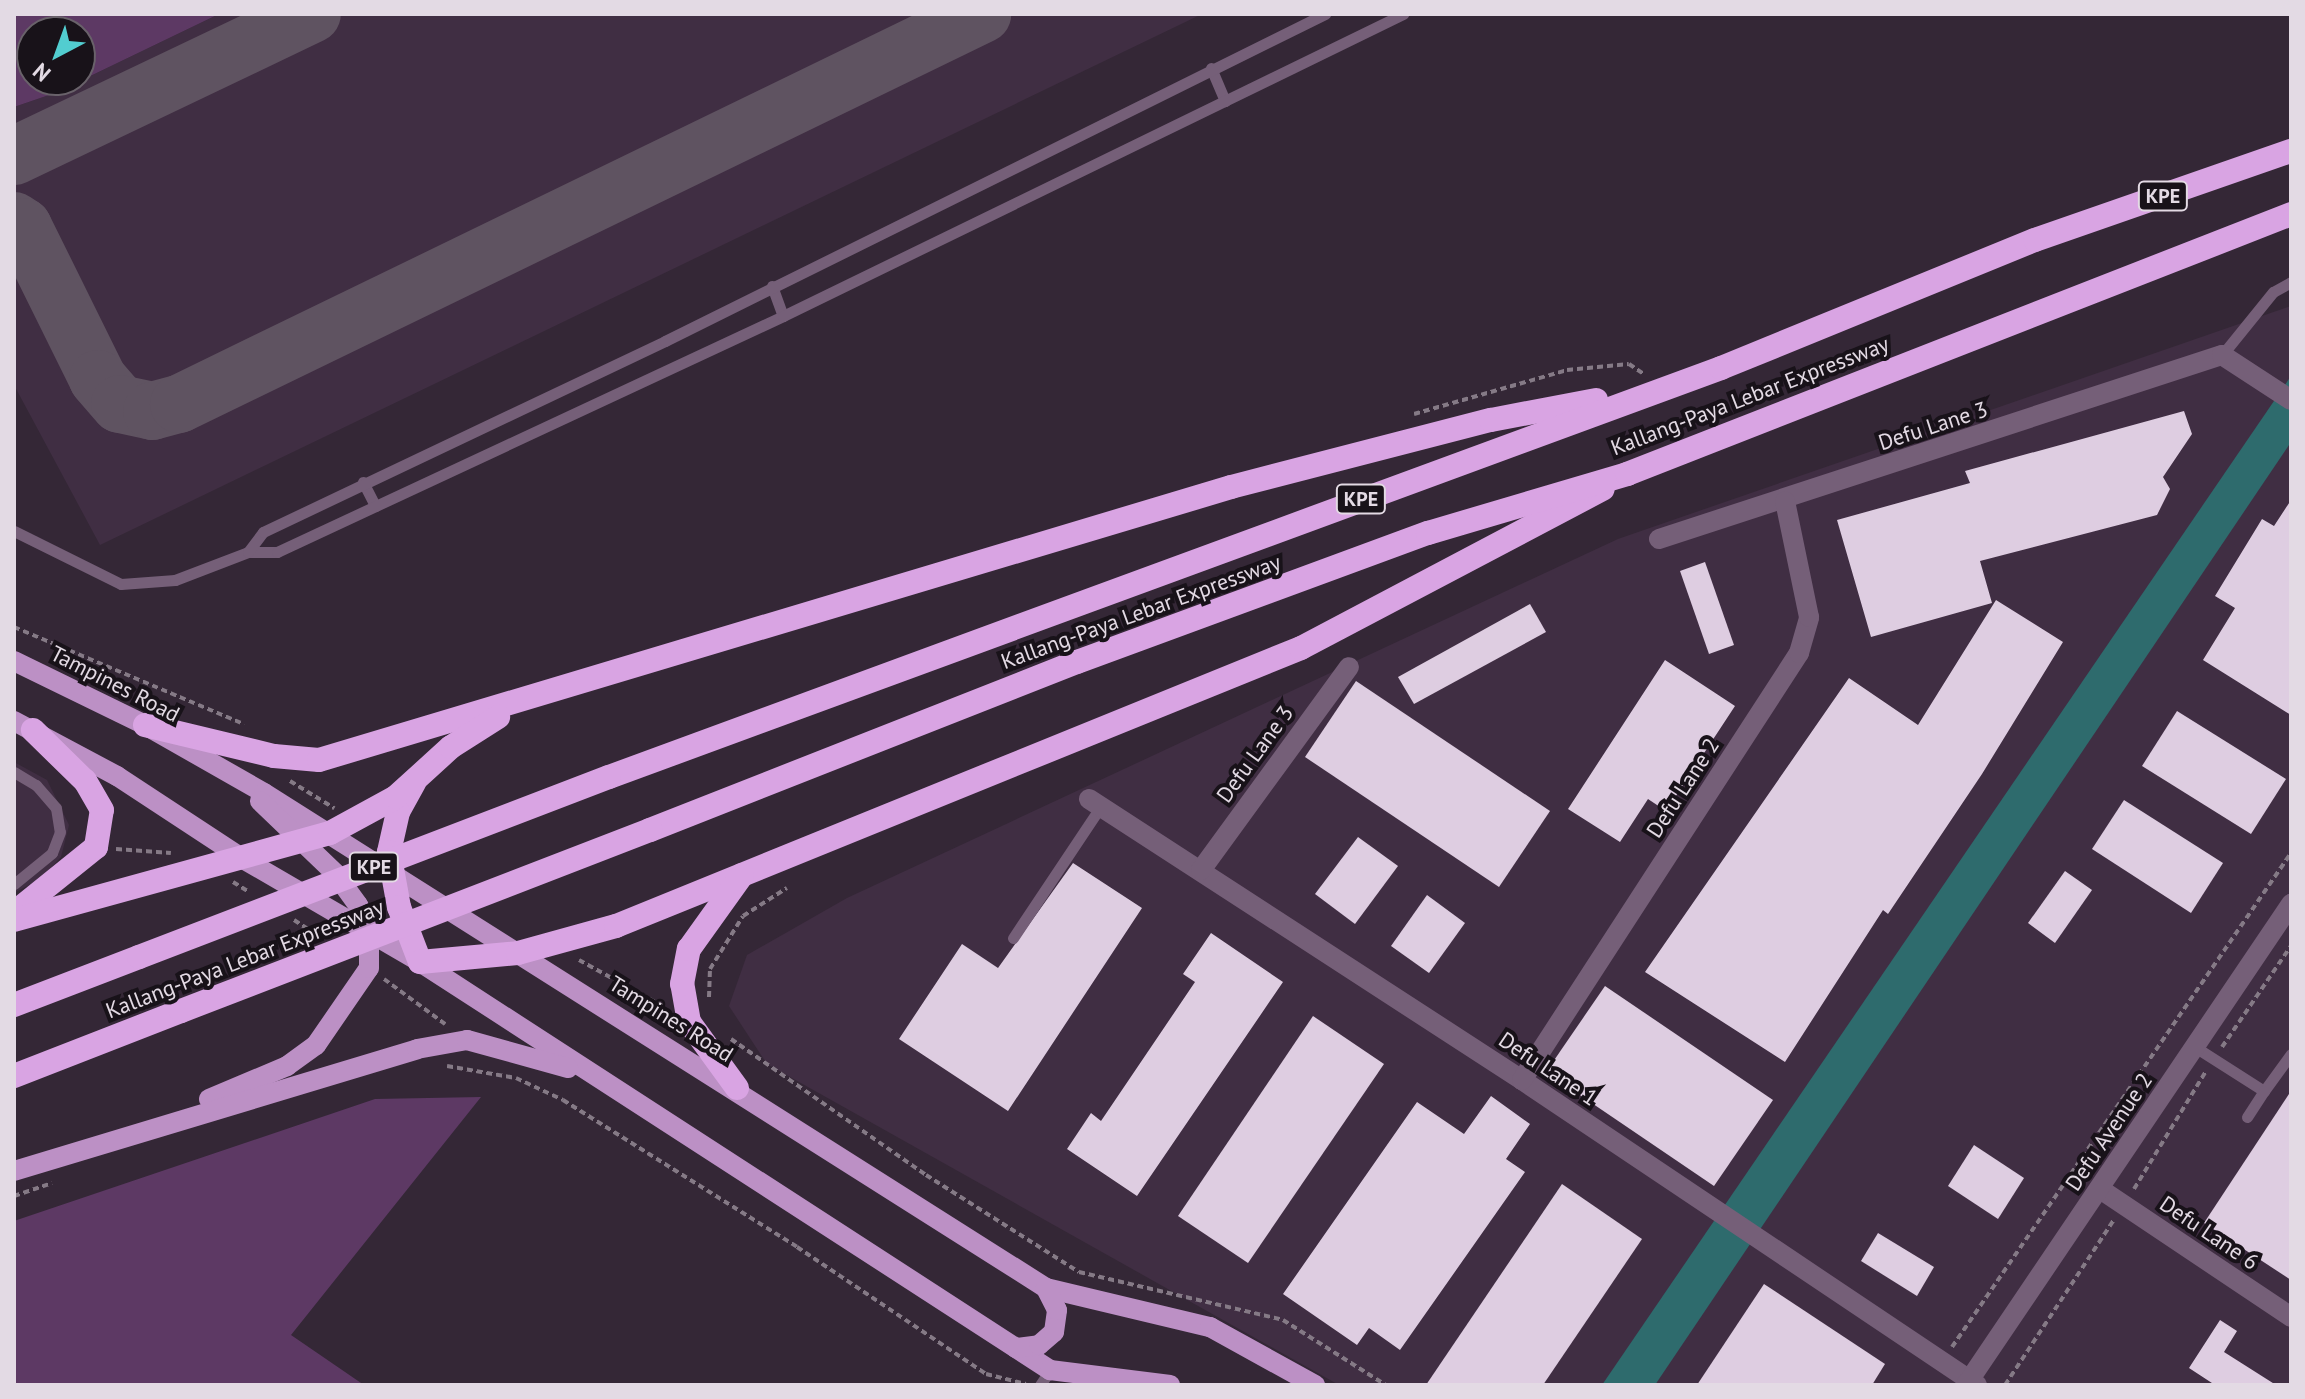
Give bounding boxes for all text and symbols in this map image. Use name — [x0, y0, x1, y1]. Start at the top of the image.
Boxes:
north arrow — [16, 16, 96, 96]
text: N — [27, 57, 56, 88]
road number: KPE — [2137, 180, 2189, 212]
street label: Kallang-Paya Lebar Expressway — [1607, 331, 1893, 461]
street label: Defu Lane 3 — [1875, 396, 1991, 456]
road number: KPE — [1335, 483, 1387, 515]
street label: Kallang-Paya Lebar Expressway — [998, 549, 1284, 675]
street label: Tampines Road — [46, 640, 184, 728]
street label: Defu Lane 3 — [1211, 700, 1299, 808]
street label: Defu Lane 2 — [1641, 733, 1725, 843]
road number: KPE — [348, 851, 400, 883]
street label: Kallang-Paya Lebar Expressway — [102, 894, 388, 1024]
street label: Tampines Road — [604, 970, 738, 1068]
street label: Defu Lane 1 — [1494, 1026, 1602, 1112]
street label: Defu Avenue 2 — [2060, 1068, 2158, 1196]
street label: Defu Lane 6 — [2155, 1190, 2263, 1276]

